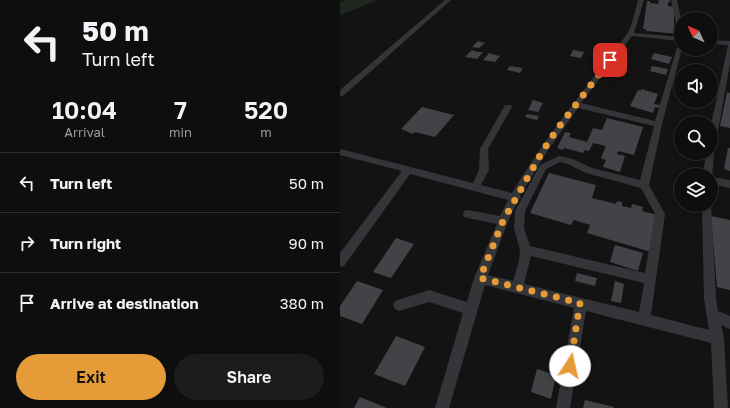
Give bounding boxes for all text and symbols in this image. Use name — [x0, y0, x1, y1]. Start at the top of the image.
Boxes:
north arrow — [674, 12, 718, 56]
map controls — [674, 12, 718, 212]
text: 50 m — [82, 14, 149, 47]
icon: left — [16, 16, 68, 68]
pin — [593, 43, 627, 77]
text: Turn left — [82, 48, 155, 70]
icon: arrive — [599, 49, 621, 71]
button: sound — [674, 64, 718, 108]
text: 10:04 — [52, 95, 117, 124]
text: 7 — [174, 95, 187, 124]
text: 520 — [244, 95, 288, 124]
button: search — [674, 116, 718, 160]
text: Arrival — [64, 124, 105, 140]
text: min — [169, 124, 192, 140]
text: m — [260, 124, 272, 140]
button: layers — [674, 168, 718, 212]
icon: left — [16, 172, 38, 194]
text: Turn left — [50, 174, 112, 192]
text: 50 m — [289, 174, 324, 192]
icon: right — [16, 232, 38, 254]
text: Turn right — [50, 234, 121, 252]
text: 90 m — [289, 234, 324, 252]
icon: arrive — [16, 292, 38, 314]
text: Arrive at destination — [50, 294, 199, 312]
text: 380 m — [280, 294, 324, 312]
position arrow — [549, 345, 591, 387]
button: Exit — [16, 354, 166, 400]
button: Share — [174, 354, 324, 400]

